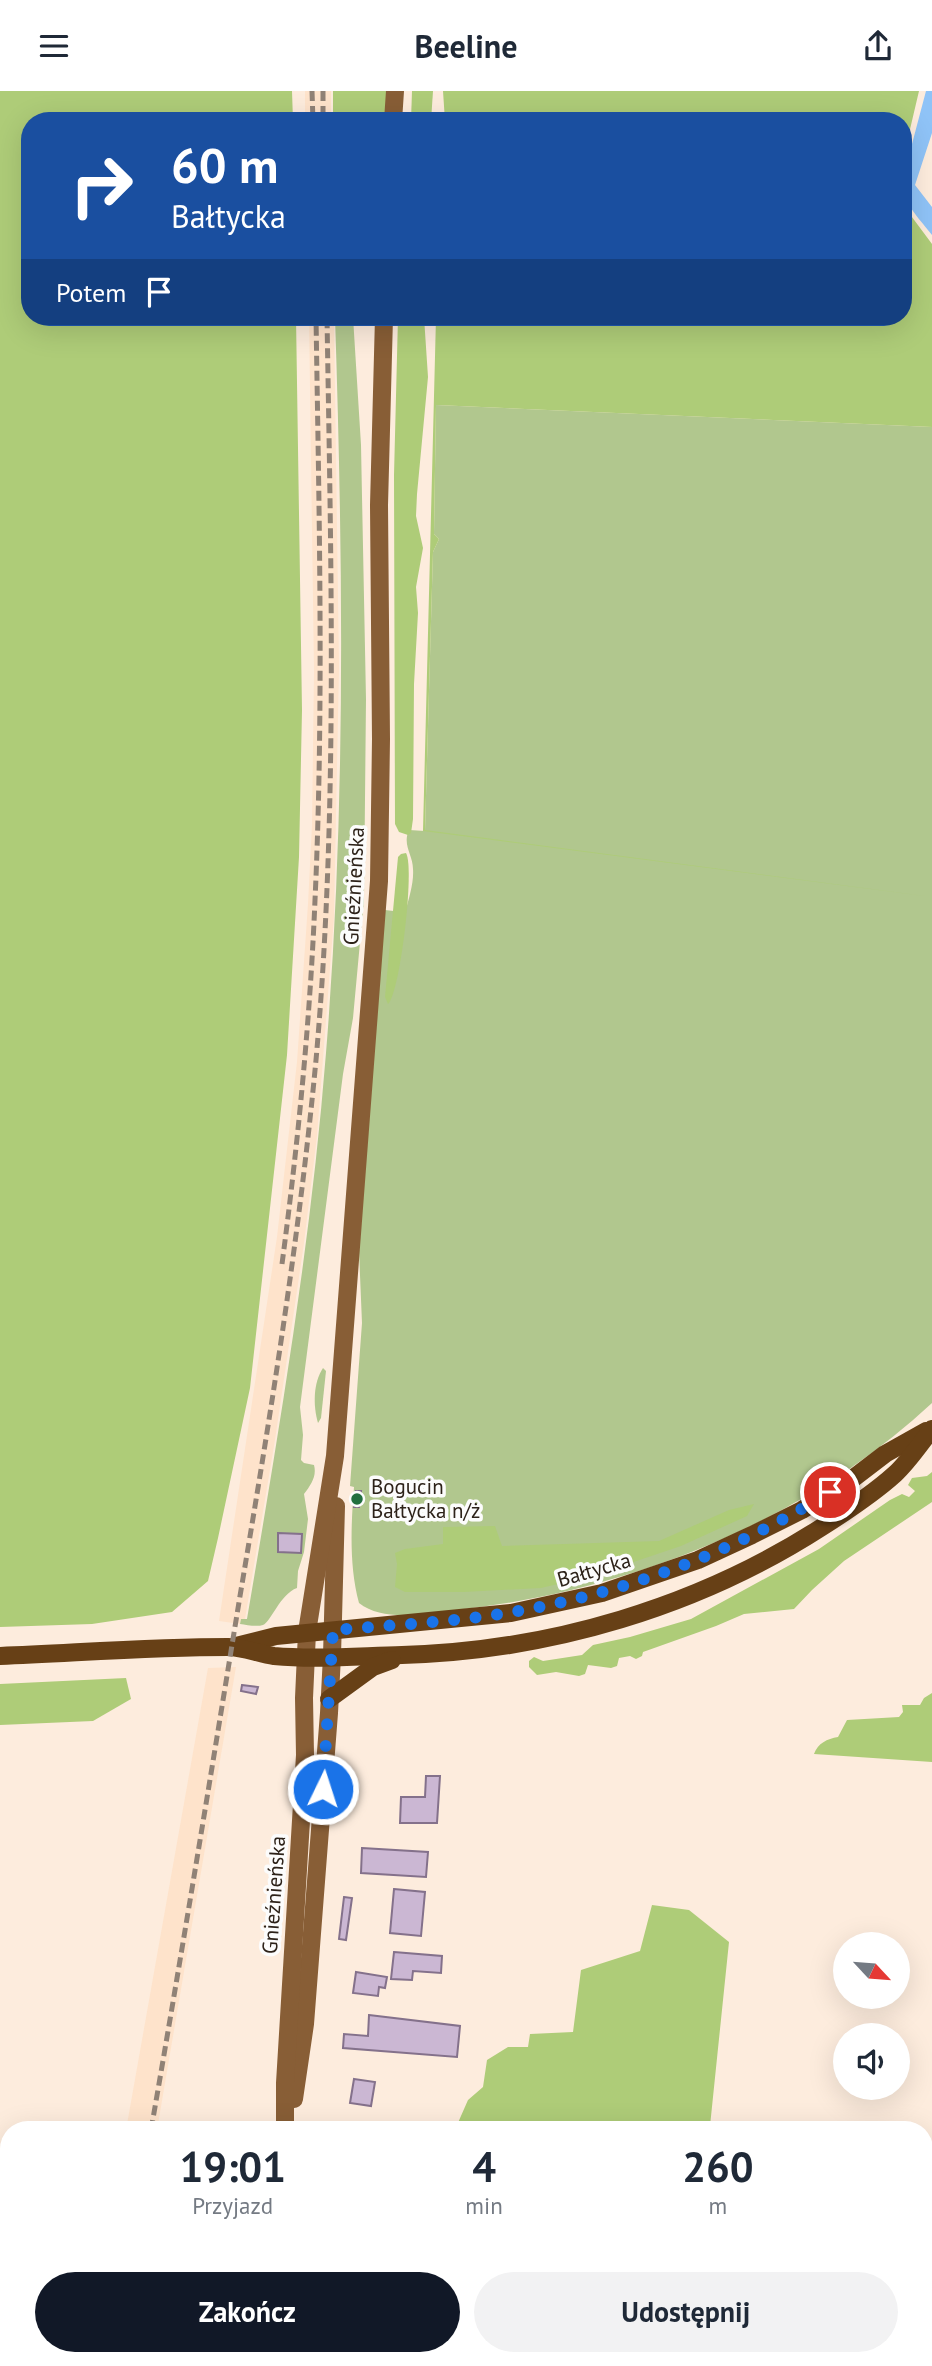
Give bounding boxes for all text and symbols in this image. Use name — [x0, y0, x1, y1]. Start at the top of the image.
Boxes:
text: Beeline — [415, 25, 517, 67]
icon: menu — [35, 27, 73, 65]
icon: share — [859, 27, 897, 65]
text: 60 m — [171, 133, 278, 197]
icon: right — [56, 140, 147, 231]
text: Bałtycka — [171, 195, 286, 237]
icon: arrive — [140, 273, 178, 311]
text: Potem — [56, 276, 126, 309]
street label: Gnieźnieńska — [337, 826, 370, 946]
pin — [800, 1462, 860, 1522]
place label: Bogucin Bałtycka n/ż — [371, 1473, 480, 1524]
icon: arrive — [811, 1473, 849, 1511]
marker: Bogucin Bałtycka n/ż — [349, 1491, 365, 1507]
street label: Bałtycka — [554, 1546, 634, 1593]
position arrow — [286, 1752, 360, 1826]
street label: Gnieźnieńska — [256, 1835, 291, 1955]
north arrow — [833, 1932, 910, 2009]
map controls — [833, 1932, 910, 2100]
button: sound — [833, 2023, 910, 2100]
text: 19:01 — [179, 2139, 286, 2194]
text: 4 — [472, 2139, 496, 2194]
text: 260 — [682, 2139, 754, 2194]
text: Przyjazd — [192, 2191, 273, 2220]
text: min — [465, 2191, 503, 2220]
text: m — [709, 2191, 727, 2220]
button: Zakończ — [35, 2272, 460, 2352]
button: Udostępnij — [474, 2272, 898, 2352]

